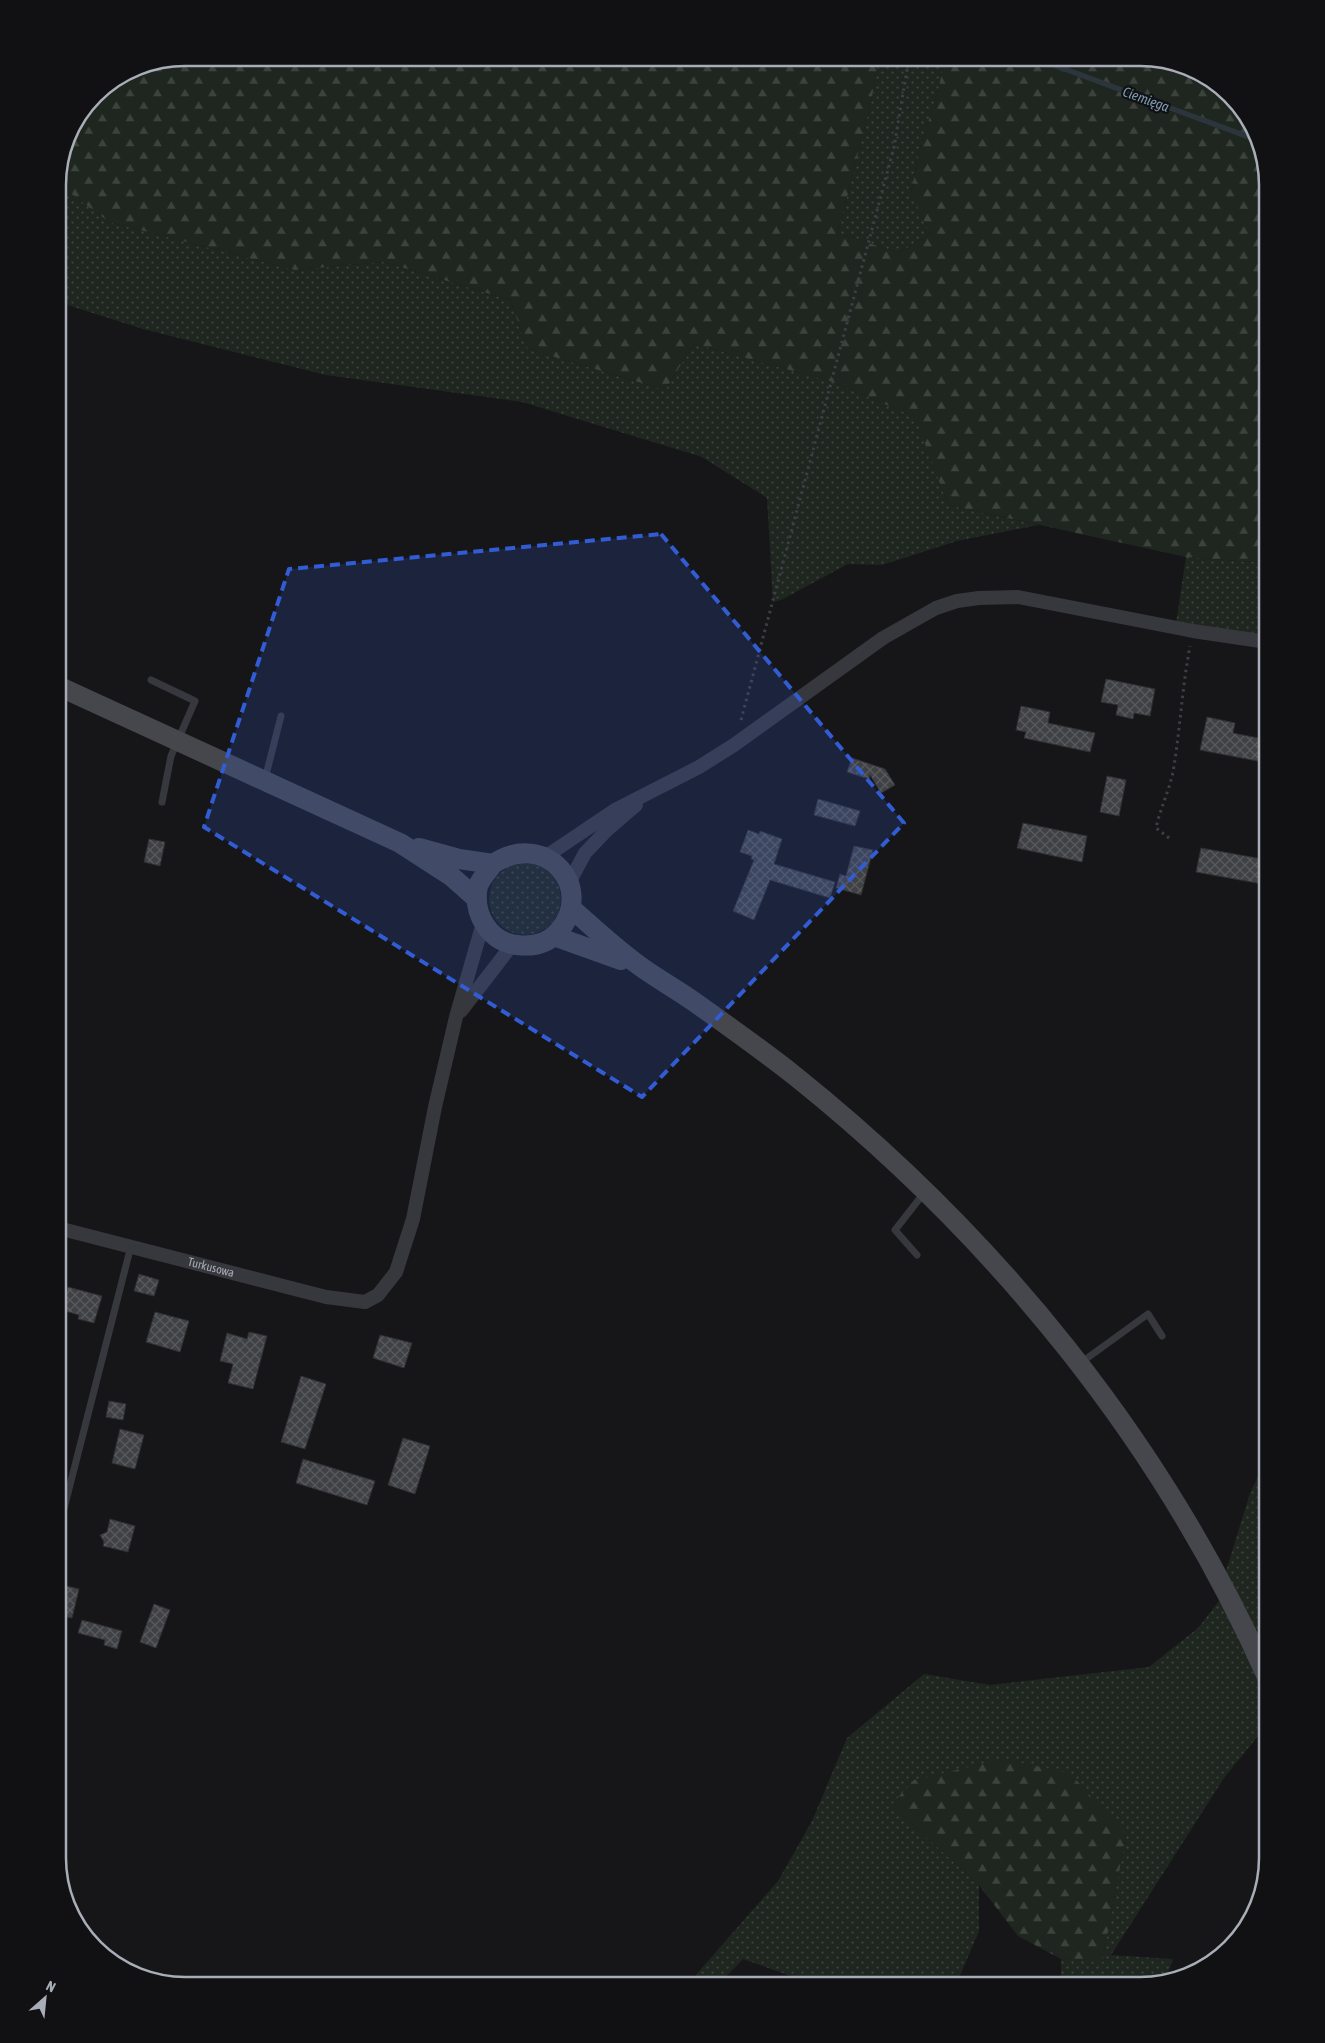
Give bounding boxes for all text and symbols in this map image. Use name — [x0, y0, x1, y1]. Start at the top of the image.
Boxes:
water label: Ciemięga — [1121, 83, 1172, 115]
street label: Turkusowa — [186, 1255, 236, 1280]
north arrow — [20, 1973, 70, 2023]
text: N — [44, 1977, 58, 1995]

